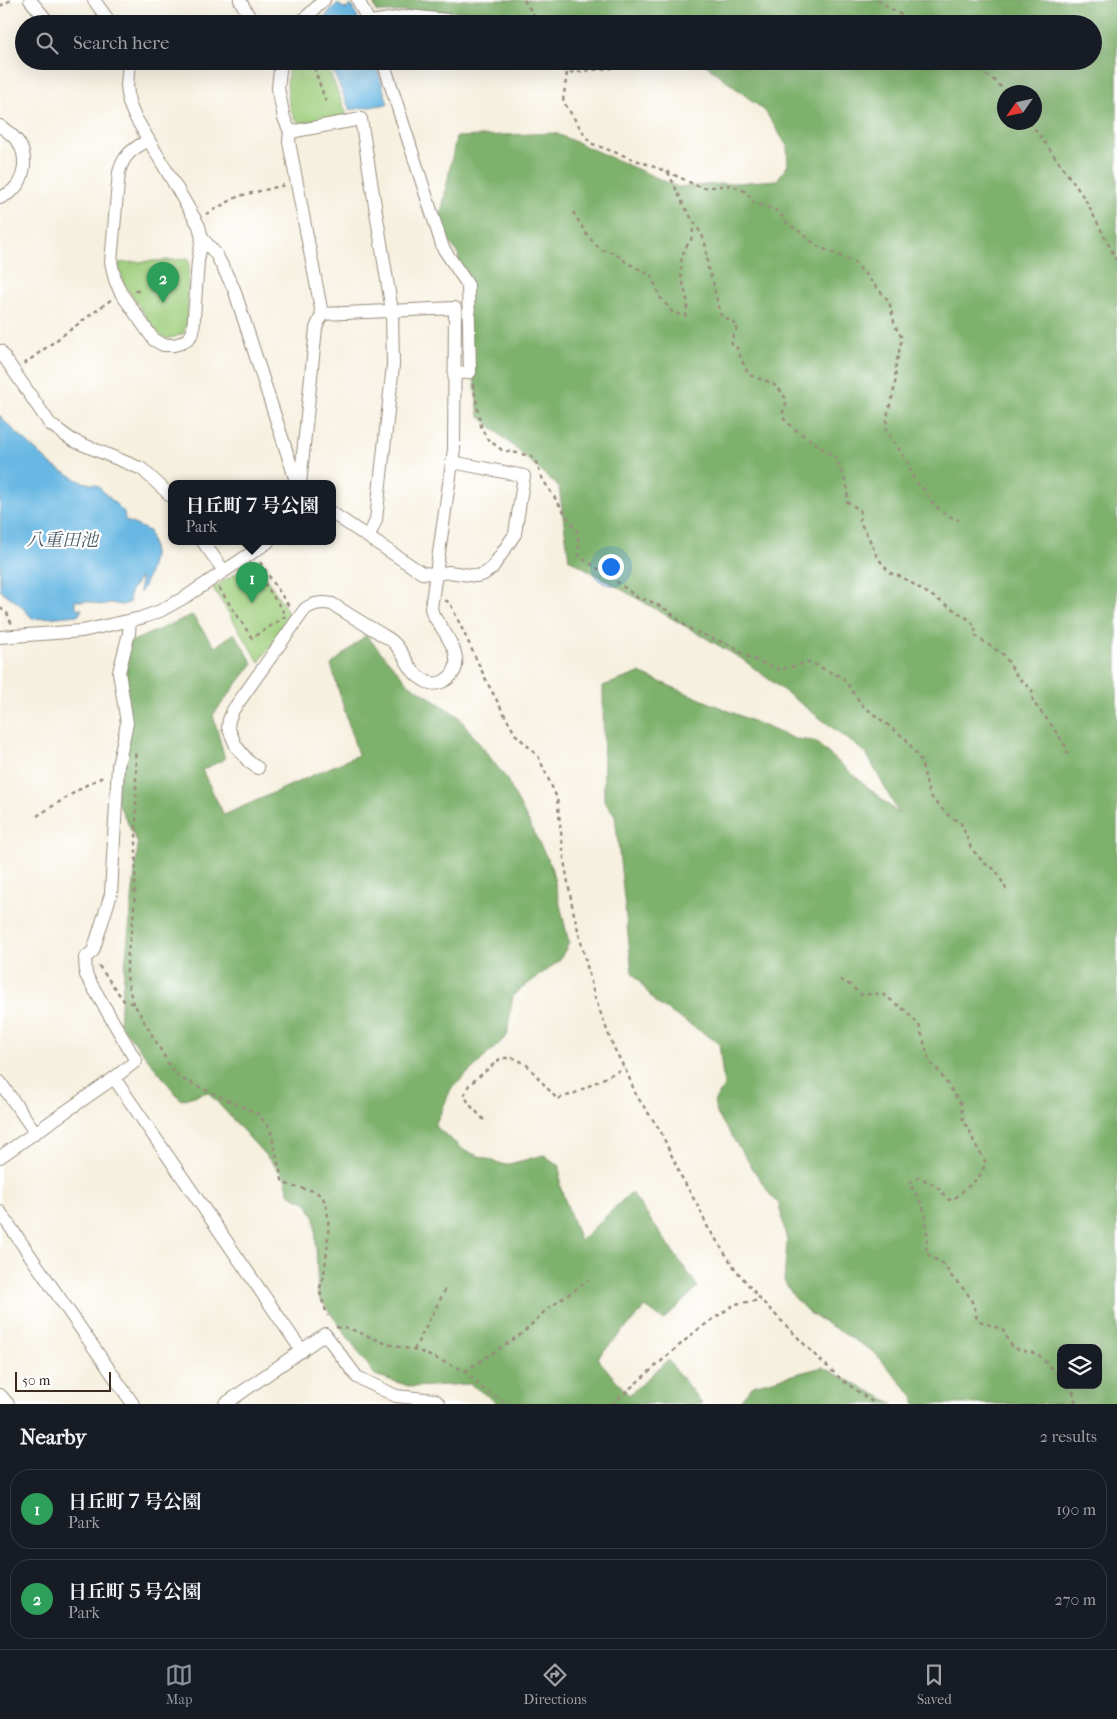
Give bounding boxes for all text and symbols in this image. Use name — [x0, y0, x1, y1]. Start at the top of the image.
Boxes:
search box — [15, 15, 1102, 70]
icon: search — [33, 29, 61, 57]
text: Search here — [73, 32, 169, 54]
north arrow — [997, 85, 1042, 130]
pin: 2 — [147, 262, 179, 303]
popup — [168, 480, 336, 545]
text: 日丘町７号公園 — [185, 495, 319, 517]
text: Park — [185, 517, 217, 536]
water label: 八重田池 — [26, 530, 100, 551]
your location — [598, 554, 624, 580]
pin: 1 — [236, 562, 268, 603]
map controls — [1057, 1344, 1102, 1389]
button: layers — [1057, 1344, 1102, 1389]
scale bar — [15, 1369, 111, 1392]
text: 50 m — [22, 1372, 50, 1389]
text: Nearby — [20, 1425, 86, 1449]
text: 2 results — [1040, 1427, 1097, 1446]
text: 日丘町７号公園 — [68, 1491, 201, 1513]
text: 1 — [34, 1500, 40, 1519]
text: 190 m — [1056, 1500, 1096, 1519]
text: Park — [68, 1513, 100, 1532]
text: 日丘町５号公園 — [68, 1581, 201, 1603]
text: 2 — [33, 1590, 41, 1609]
text: 270 m — [1055, 1590, 1096, 1609]
text: Park — [68, 1603, 100, 1622]
tab: Map — [165, 1661, 193, 1708]
tab: Directions — [524, 1661, 587, 1708]
tab: Saved — [917, 1661, 952, 1708]

